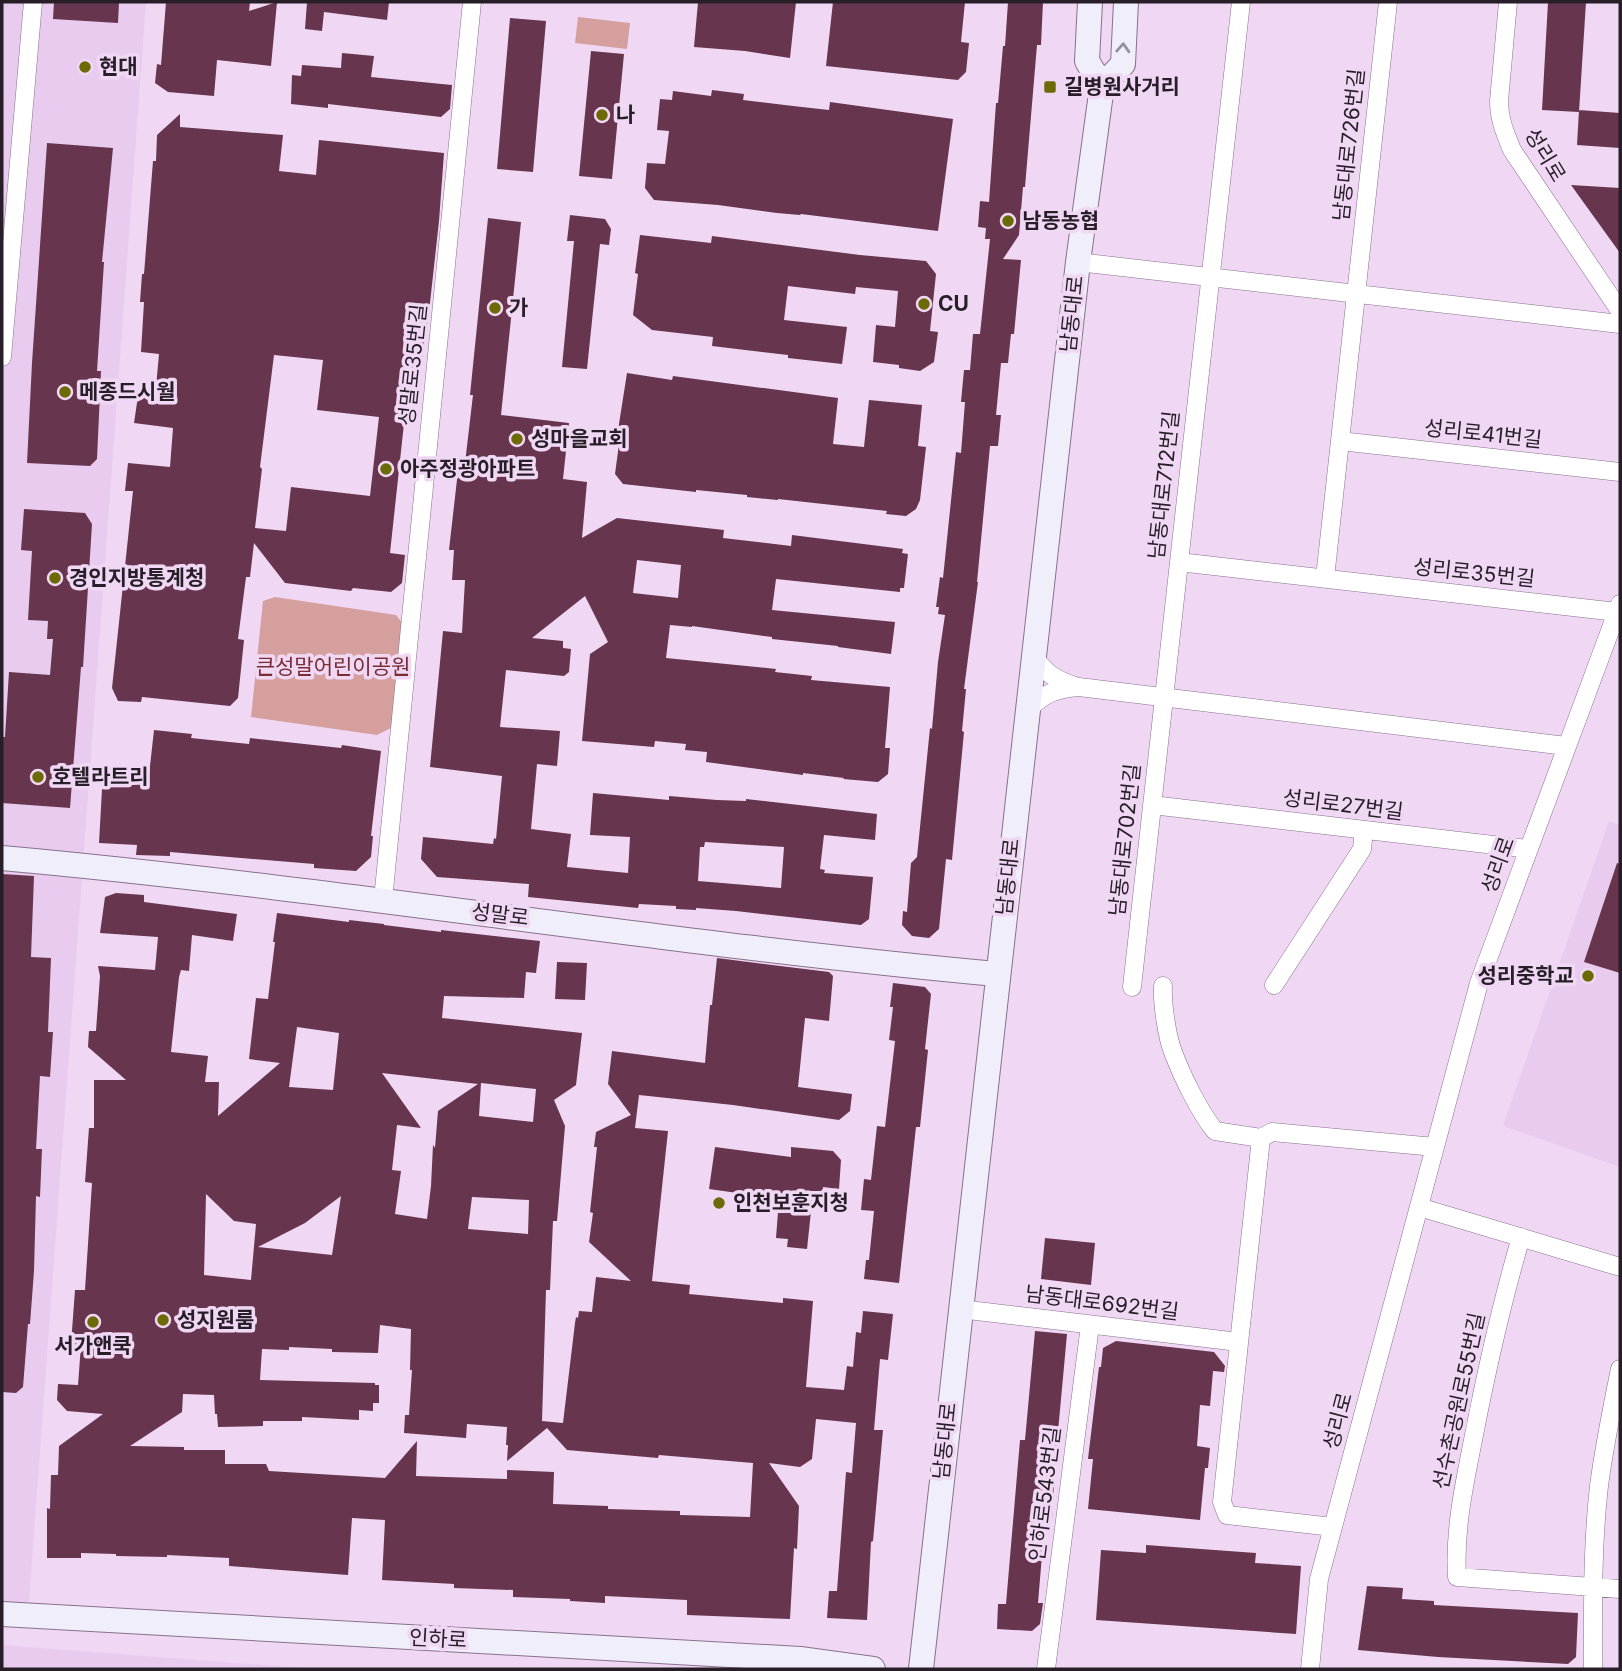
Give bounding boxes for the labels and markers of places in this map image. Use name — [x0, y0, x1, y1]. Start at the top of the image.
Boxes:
place label: 현대 — [99, 54, 138, 79]
marker: 현대 — [77, 59, 93, 75]
place label: 길병원사거리 — [1064, 74, 1180, 99]
marker: 길병원사거리 — [1042, 79, 1058, 95]
place label: 나 — [616, 102, 635, 127]
marker: 나 — [594, 107, 610, 123]
place label: 남동농협 — [1022, 208, 1099, 233]
marker: 남동농협 — [1000, 213, 1016, 229]
place label: CU — [938, 291, 969, 316]
place label: 가 — [509, 295, 528, 320]
marker: CU — [916, 296, 932, 312]
marker: 가 — [487, 300, 503, 316]
place label: 메종드시월 — [79, 379, 176, 404]
marker: 메종드시월 — [57, 384, 73, 400]
place label: 성마을교회 — [531, 426, 628, 451]
marker: 성마을교회 — [509, 431, 525, 447]
place label: 아주정광아파트 — [400, 456, 535, 481]
marker: 아주정광아파트 — [378, 461, 394, 477]
place label: 경인지방통계청 — [69, 565, 204, 590]
marker: 경인지방통계청 — [47, 570, 63, 586]
place label: 호텔라트리 — [52, 764, 149, 789]
marker: 호텔라트리 — [30, 769, 46, 785]
place label: 성리중학교 — [1477, 963, 1574, 988]
marker: 성리중학교 — [1580, 968, 1596, 984]
place label: 인천보훈지청 — [733, 1190, 849, 1215]
marker: 인천보훈지청 — [711, 1195, 727, 1211]
place label: 성지원룸 — [177, 1307, 254, 1332]
marker: 성지원룸 — [155, 1312, 171, 1328]
marker: 서가앤쿡 — [85, 1314, 101, 1330]
place label: 서가앤쿡 — [54, 1333, 132, 1358]

